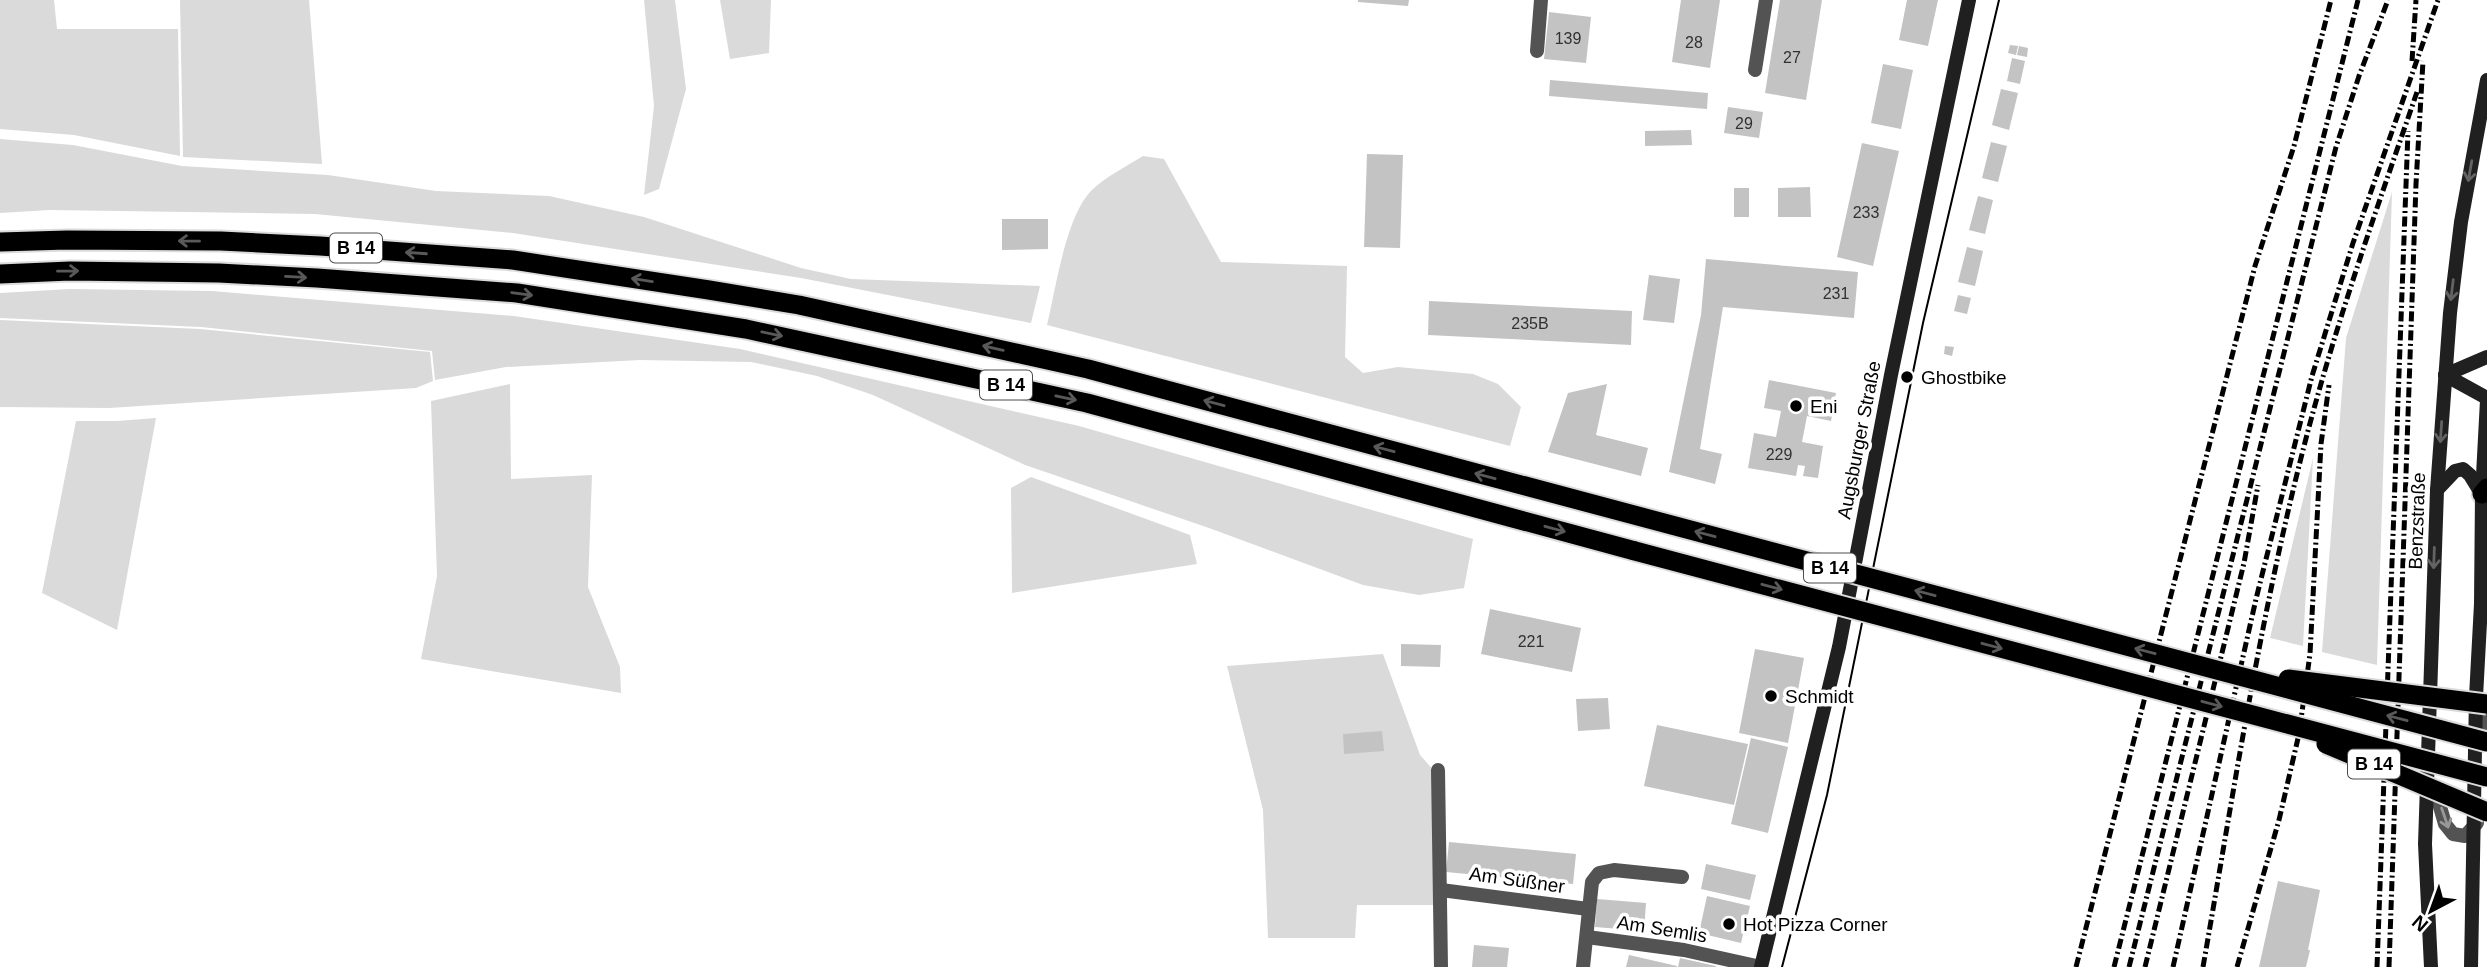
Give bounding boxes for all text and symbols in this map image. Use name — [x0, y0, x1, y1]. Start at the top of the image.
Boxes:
house number: 139 — [1555, 30, 1581, 47]
house number: 28 — [1685, 34, 1703, 51]
house number: 27 — [1783, 49, 1801, 66]
house number: 29 — [1735, 115, 1753, 132]
one-way arrow — [2463, 159, 2476, 182]
house number: 233 — [1853, 204, 1879, 221]
one-way arrow — [178, 234, 201, 248]
road number: B 14 — [330, 234, 382, 262]
one-way arrow — [405, 246, 428, 259]
one-way arrow — [56, 265, 79, 278]
one-way arrow — [284, 270, 307, 283]
one-way arrow — [631, 273, 654, 286]
one-way arrow — [2446, 278, 2459, 301]
house number: 231 — [1823, 285, 1849, 302]
one-way arrow — [510, 288, 533, 301]
house number: 235B — [1511, 315, 1549, 332]
one-way arrow — [760, 328, 783, 342]
one-way arrow — [982, 341, 1005, 354]
street label: Augsburger Straße — [1833, 359, 1885, 521]
place label: Ghostbike — [1921, 367, 2007, 388]
marker: Ghostbike — [1899, 369, 1915, 385]
road number: B 14 — [980, 370, 1032, 400]
one-way arrow — [1054, 392, 1077, 406]
one-way arrow — [1203, 396, 1225, 409]
place label: Eni — [1810, 396, 1837, 417]
marker: Eni — [1788, 398, 1804, 414]
one-way arrow — [2434, 421, 2447, 443]
one-way arrow — [1373, 442, 1396, 455]
house number: 229 — [1766, 446, 1792, 463]
one-way arrow — [1475, 469, 1497, 482]
street label: Benzstraße — [2405, 472, 2429, 570]
one-way arrow — [1544, 523, 1566, 536]
one-way arrow — [1694, 527, 1716, 540]
one-way arrow — [2428, 546, 2441, 569]
road number: B 14 — [1804, 554, 1856, 582]
one-way arrow — [1761, 581, 1783, 594]
one-way arrow — [1914, 586, 1937, 599]
house number: 221 — [1518, 633, 1544, 650]
one-way arrow — [1981, 640, 2003, 653]
one-way arrow — [2134, 644, 2157, 657]
place label: Schmidt — [1785, 686, 1854, 707]
marker: Schmidt — [1763, 688, 1779, 704]
one-way arrow — [2200, 698, 2223, 711]
one-way arrow — [2386, 711, 2409, 724]
road number: B 14 — [2348, 750, 2400, 778]
one-way arrow — [2440, 807, 2452, 829]
street label: Am Süßner — [1468, 863, 1567, 897]
north arrow — [2396, 876, 2466, 946]
text: N — [2408, 911, 2432, 936]
street label: Am Semlis — [1616, 912, 1708, 946]
place label: Hot Pizza Corner — [1743, 914, 1888, 935]
marker: Hot Pizza Corner — [1721, 916, 1737, 932]

